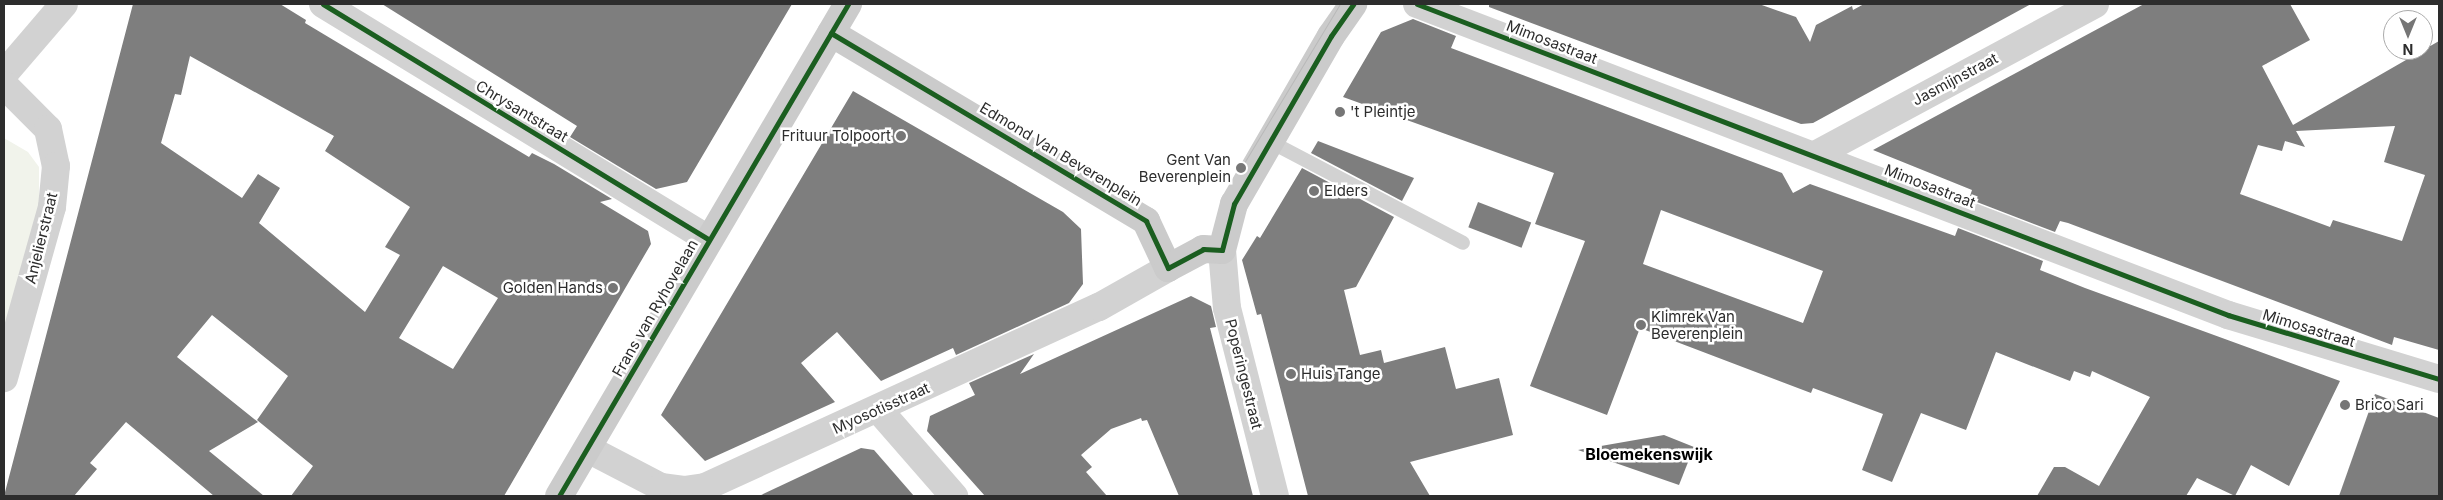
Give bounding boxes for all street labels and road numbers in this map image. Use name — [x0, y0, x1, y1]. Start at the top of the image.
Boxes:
street label: Mimosastraat — [1504, 16, 1600, 68]
street label: Jasmijnstraat — [1909, 49, 2001, 109]
street label: Chrysantstraat — [473, 76, 571, 146]
street label: Edmond Van Beverenplein — [977, 98, 1145, 210]
street label: Mimosastraat — [1882, 160, 1978, 212]
street label: Anjelierstraat — [21, 190, 61, 286]
street label: Frans van Ryhovelaan — [608, 236, 702, 380]
street label: Mimosastraat — [2261, 305, 2357, 351]
street label: Poperingestraat — [1222, 317, 1266, 431]
street label: Myosotisstraat — [830, 379, 932, 437]

